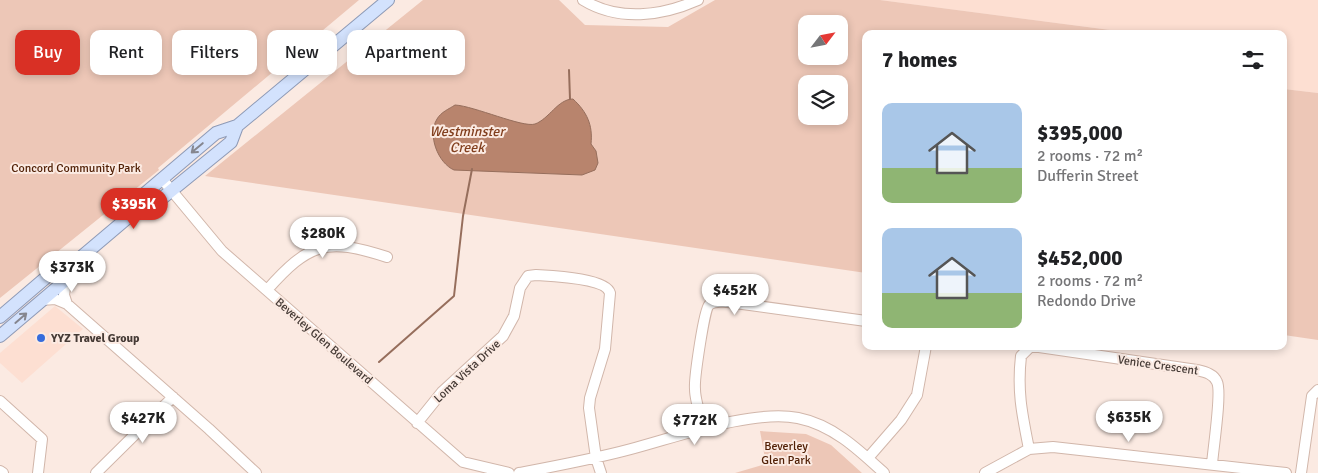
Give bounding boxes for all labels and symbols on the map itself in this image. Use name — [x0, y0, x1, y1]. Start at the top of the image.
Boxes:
north arrow — [798, 15, 848, 65]
water label: Westminster Creek — [429, 123, 506, 156]
one-way arrow — [191, 143, 204, 154]
park label: Concord Community Park — [11, 161, 141, 176]
pin: $395K — [99, 188, 169, 230]
pin: $280K — [288, 216, 358, 259]
pin: $373K — [37, 250, 107, 293]
pin: $452K — [700, 274, 770, 316]
street label: Beverley Glen Boulevard — [272, 295, 375, 388]
one-way arrow — [14, 312, 27, 324]
place label: YYZ Travel Group — [50, 331, 140, 346]
marker: YYZ Travel Group — [35, 332, 47, 344]
street label: Loma Vista Drive — [431, 337, 504, 406]
street label: Venice Crescent — [1117, 352, 1199, 379]
pin: $635K — [1094, 400, 1164, 443]
pin: $427K — [108, 402, 178, 444]
pin: $772K — [660, 404, 730, 446]
park label: Beverley Glen Park — [761, 439, 811, 468]

